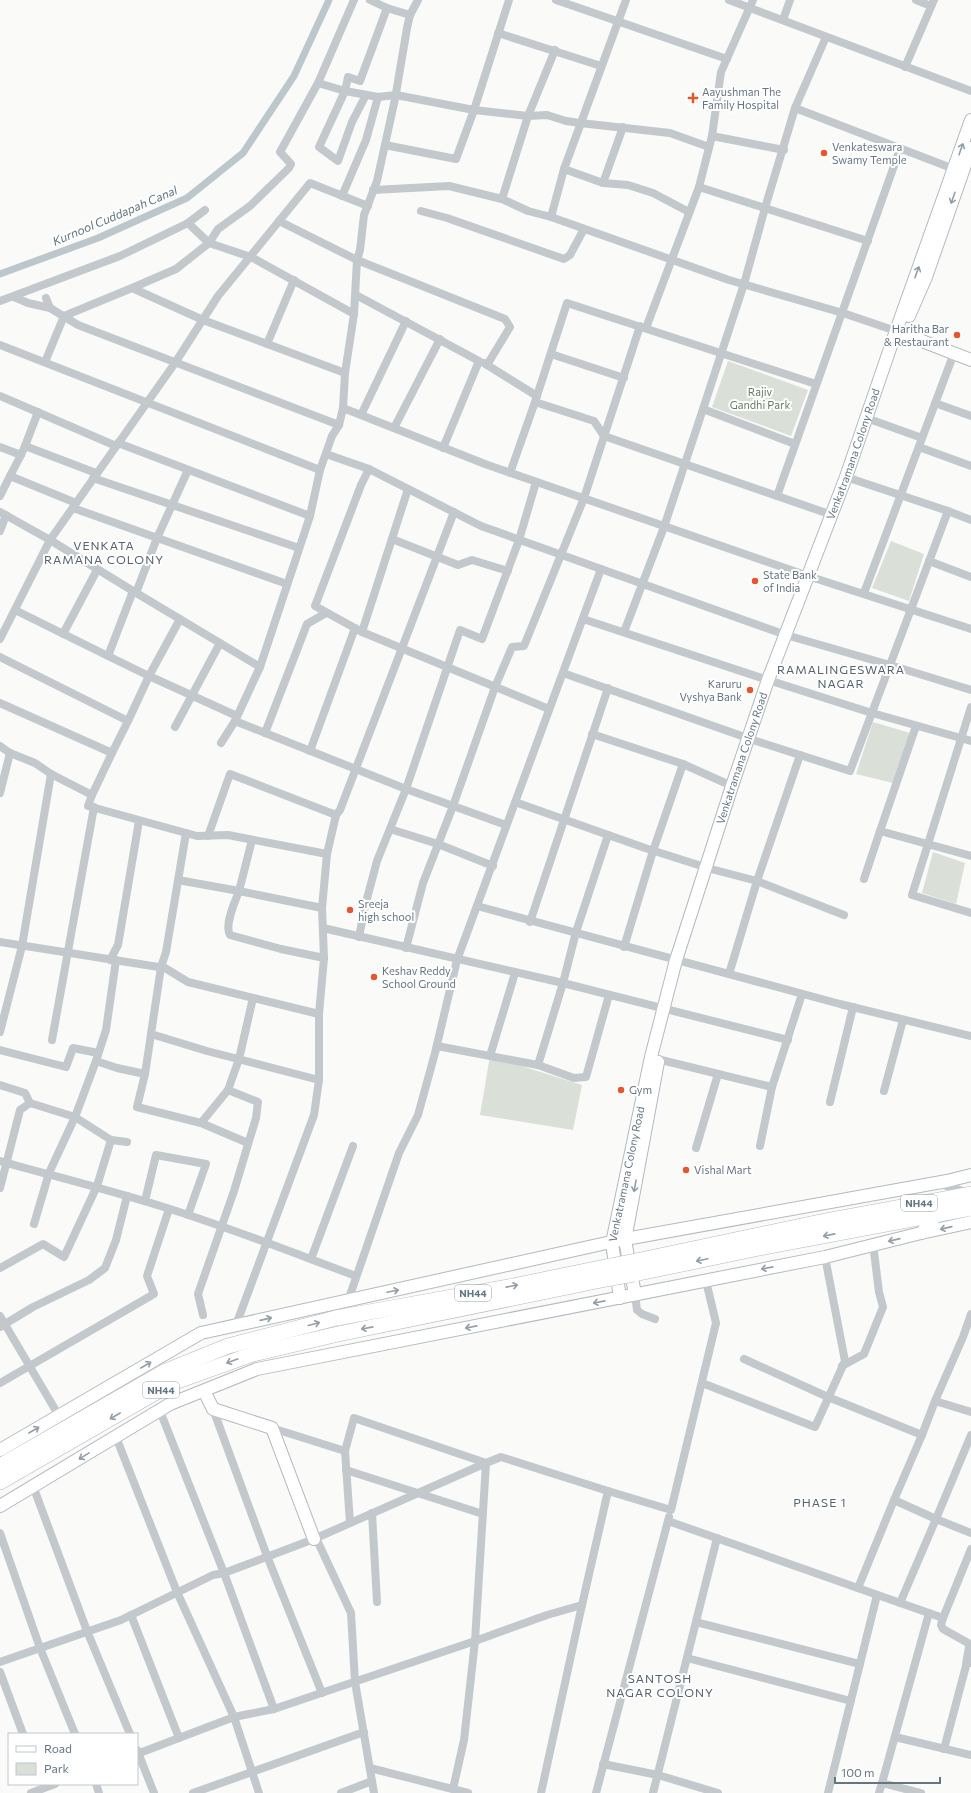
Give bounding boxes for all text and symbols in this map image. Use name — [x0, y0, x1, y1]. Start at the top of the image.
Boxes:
place label: Aayushman The Family Hospital — [702, 85, 781, 111]
marker: Aayushman The Family Hospital — [687, 92, 699, 104]
place label: Venkateswara Swamy Temple — [832, 140, 907, 166]
one-way arrow — [957, 144, 965, 156]
marker: Venkateswara Swamy Temple — [819, 148, 829, 158]
water label: Kurnool Cuddapah Canal — [50, 182, 180, 248]
one-way arrow — [949, 192, 957, 204]
one-way arrow — [914, 265, 921, 278]
place label: Haritha Bar & Restaurant — [884, 322, 950, 348]
marker: Haritha Bar & Restaurant — [952, 330, 962, 340]
park label: Rajiv Gandhi Park — [730, 385, 790, 411]
street label: Venkatramana Colony Road — [823, 387, 882, 521]
district label: VENKATA RAMANA COLONY — [44, 538, 164, 566]
place label: State Bank of India — [763, 568, 817, 594]
marker: State Bank of India — [750, 576, 760, 586]
district label: RAMALINGESWARA NAGAR — [777, 662, 905, 690]
place label: Karuru Vyshya Bank — [679, 677, 742, 703]
marker: Karuru Vyshya Bank — [745, 685, 755, 695]
street label: Venkatramana Colony Road — [713, 691, 769, 826]
place label: Sreeja high school — [358, 897, 414, 923]
marker: Sreeja high school — [345, 905, 355, 915]
place label: Keshav Reddy School Ground — [382, 964, 456, 990]
marker: Keshav Reddy School Ground — [369, 972, 379, 982]
place label: Gym — [629, 1083, 652, 1096]
marker: Gym — [616, 1085, 626, 1095]
street label: Venkatramana Colony Road — [605, 1105, 646, 1243]
place label: Vishal Mart — [694, 1163, 752, 1176]
marker: Vishal Mart — [681, 1165, 691, 1175]
one-way arrow — [631, 1179, 639, 1192]
road number: NH44 — [901, 1195, 937, 1211]
one-way arrow — [940, 1224, 953, 1232]
one-way arrow — [823, 1231, 836, 1239]
one-way arrow — [888, 1236, 901, 1244]
one-way arrow — [696, 1256, 709, 1264]
one-way arrow — [761, 1265, 774, 1273]
one-way arrow — [505, 1282, 518, 1290]
road number: NH44 — [455, 1285, 491, 1301]
one-way arrow — [386, 1286, 399, 1294]
one-way arrow — [592, 1298, 605, 1306]
one-way arrow — [259, 1314, 272, 1322]
one-way arrow — [307, 1320, 320, 1327]
one-way arrow — [465, 1323, 478, 1331]
one-way arrow — [361, 1324, 374, 1332]
one-way arrow — [227, 1358, 239, 1366]
one-way arrow — [140, 1360, 152, 1368]
road number: NH44 — [143, 1382, 179, 1398]
one-way arrow — [109, 1412, 121, 1420]
one-way arrow — [28, 1426, 40, 1434]
one-way arrow — [78, 1452, 90, 1460]
district label: PHASE 1 — [793, 1495, 847, 1509]
district label: SANTOSH NAGAR COLONY — [606, 1671, 714, 1699]
legend — [8, 1733, 138, 1785]
text: Road — [44, 1741, 72, 1755]
scale bar — [835, 1759, 940, 1785]
text: Park — [44, 1761, 70, 1775]
text: 100 m — [841, 1765, 875, 1779]

